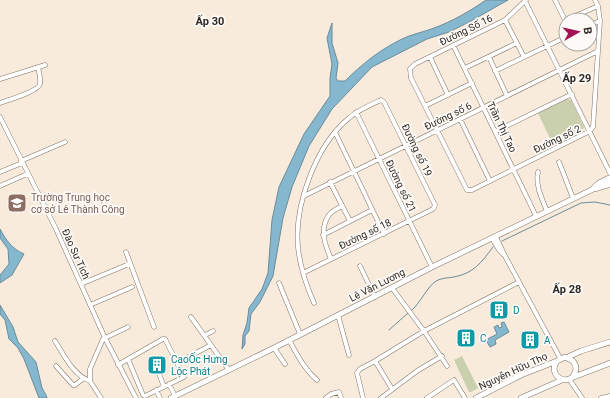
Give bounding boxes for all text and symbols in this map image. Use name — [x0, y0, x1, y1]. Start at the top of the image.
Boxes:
street label: Đường Số 16 — [437, 11, 495, 48]
north arrow — [558, 12, 598, 52]
district label: Ấp 30 — [196, 14, 224, 28]
text: B — [580, 26, 594, 35]
district label: Ấp 29 — [563, 71, 591, 85]
street label: Đường số 6 — [422, 99, 474, 132]
street label: Trần Thị Tao — [484, 100, 519, 155]
street label: Đường số 19 — [400, 122, 435, 178]
street label: Đường số 2 — [531, 122, 583, 155]
street label: Đường số 21 — [384, 158, 419, 214]
school or university icon: Trường Trung học cơ sở Lê Thành Công — [6, 192, 28, 214]
place label: Trường Trung học cơ sở Lê Thành Công — [31, 192, 125, 215]
street label: Đường số 18 — [337, 216, 393, 251]
street label: Đào Sư Tích — [60, 227, 92, 281]
street label: Lê Văn Lương — [347, 266, 407, 304]
district label: Ấp 28 — [553, 282, 581, 296]
building icon: D — [488, 299, 510, 321]
place label: D — [513, 305, 520, 316]
building icon: C — [455, 327, 477, 349]
building icon: A — [519, 329, 541, 351]
place label: C — [480, 333, 487, 344]
place label: A — [544, 335, 551, 346]
street label: Nguyễn Hữu Thọ — [476, 349, 550, 393]
place label: CaoỐc Hưng Lộc Phát — [171, 352, 228, 378]
building icon: CaoỐc Hưng Lộc Phát — [146, 354, 168, 376]

